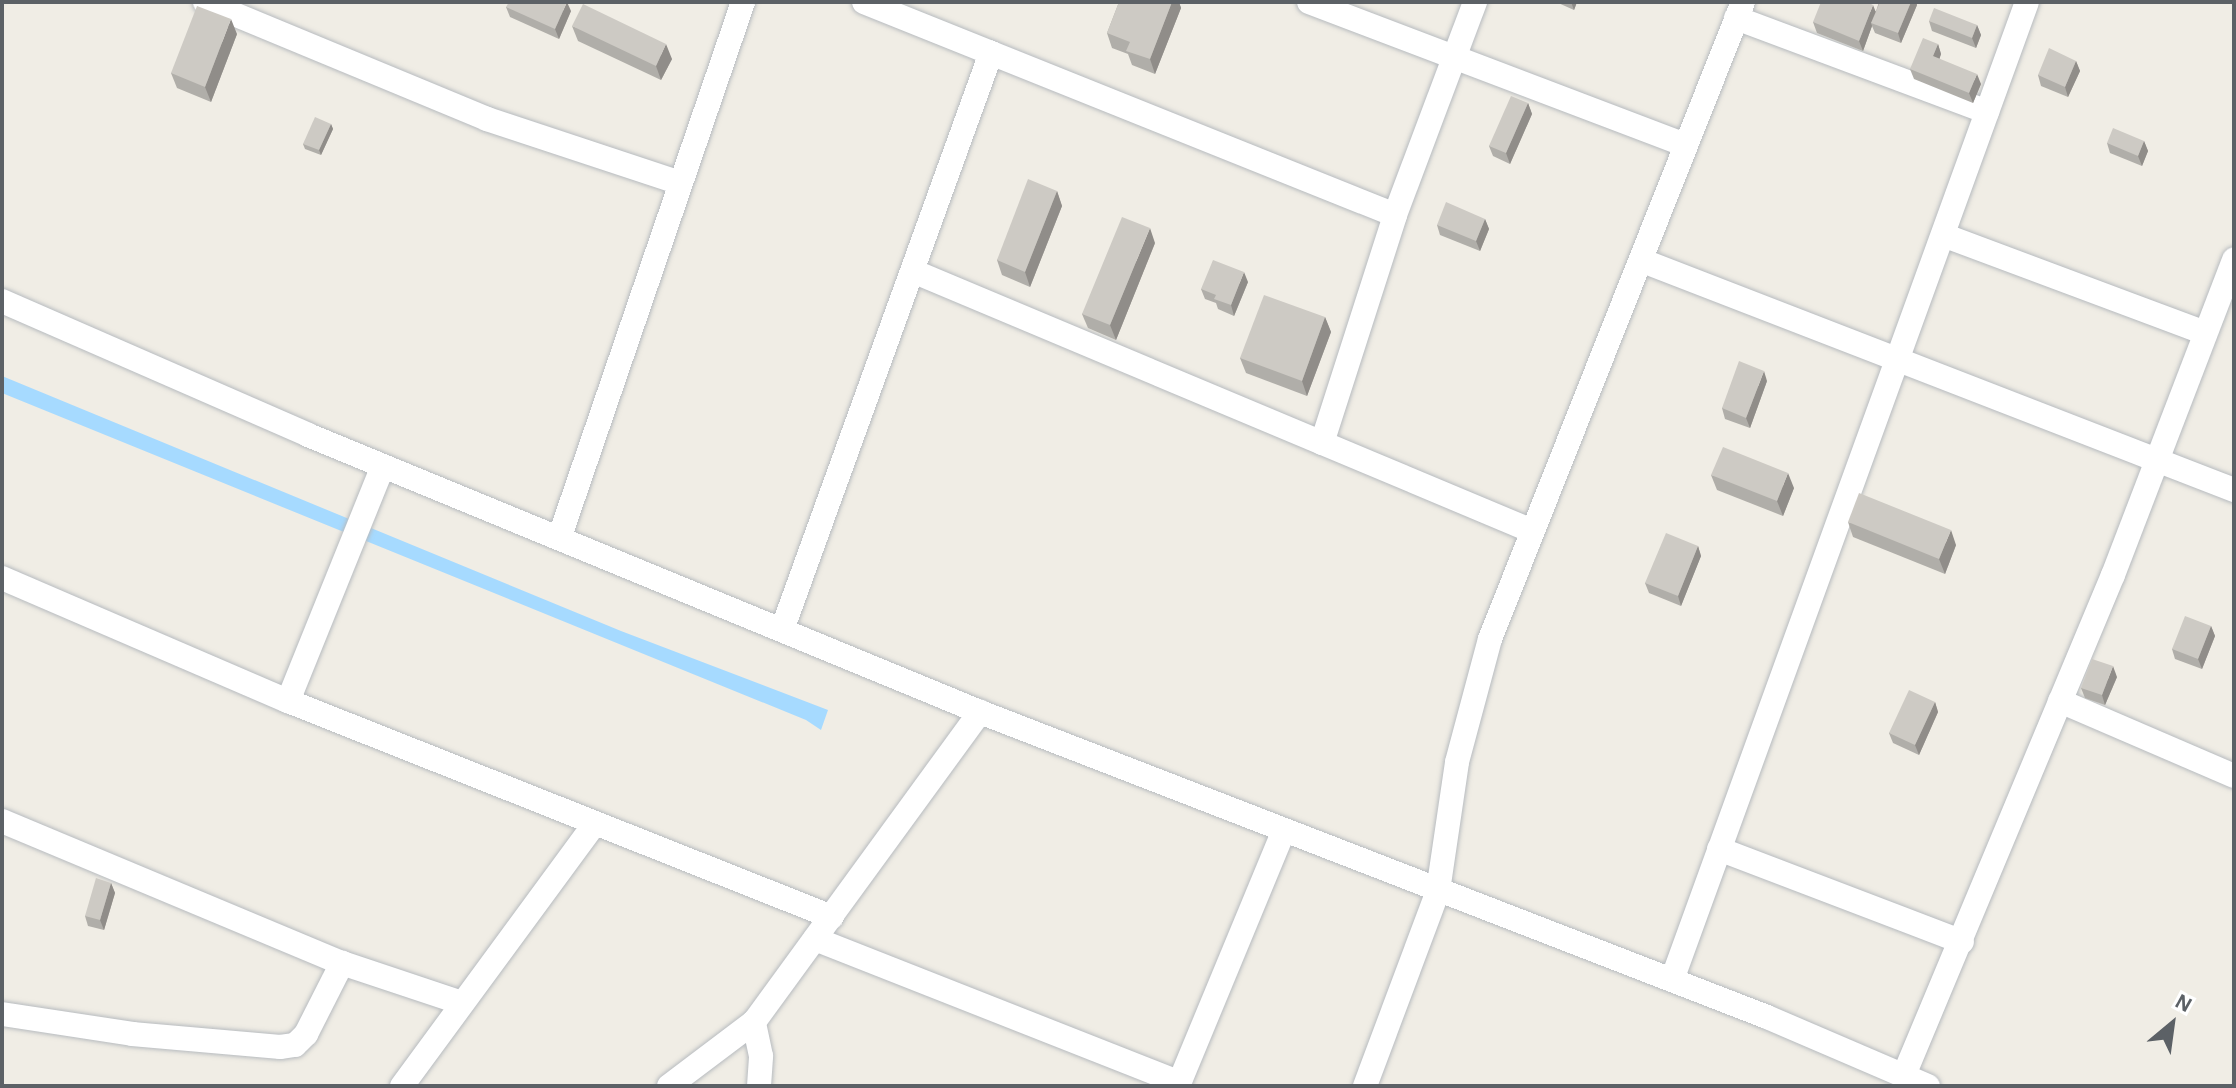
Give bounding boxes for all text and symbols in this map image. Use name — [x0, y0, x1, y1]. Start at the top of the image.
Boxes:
north arrow — [2132, 984, 2212, 1064]
text: N — [2172, 990, 2196, 1016]

